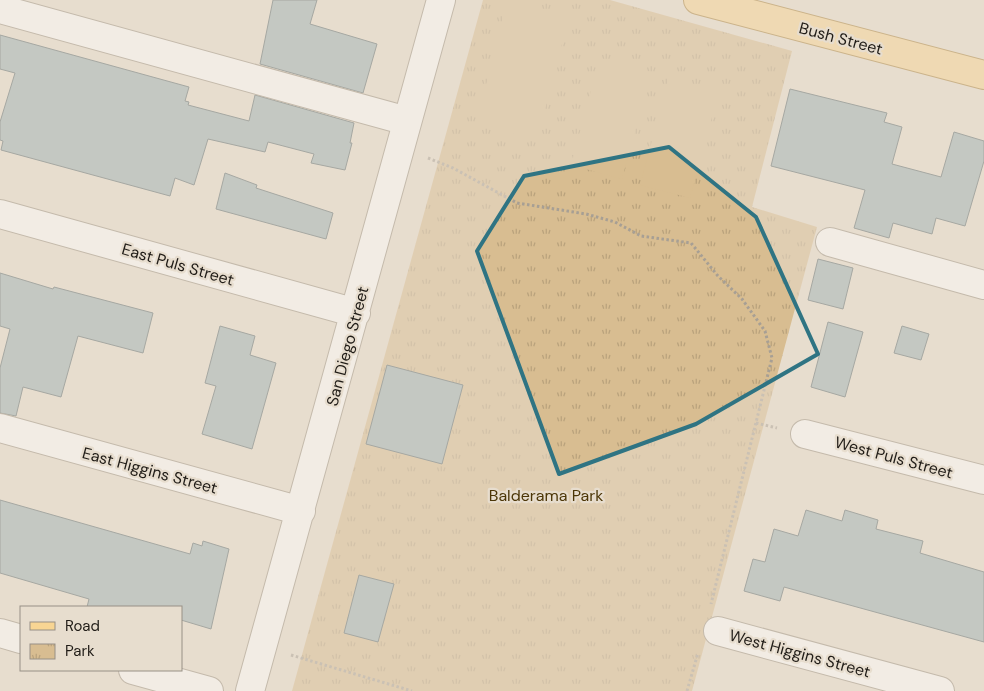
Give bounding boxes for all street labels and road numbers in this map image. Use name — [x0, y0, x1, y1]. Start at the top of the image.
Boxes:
street label: Bush Street — [797, 17, 885, 60]
street label: East Puls Street — [119, 238, 236, 291]
street label: San Diego Street — [321, 284, 374, 408]
street label: West Puls Street — [832, 432, 955, 483]
street label: East Higgins Street — [80, 442, 220, 499]
street label: West Higgins Street — [727, 625, 873, 682]

